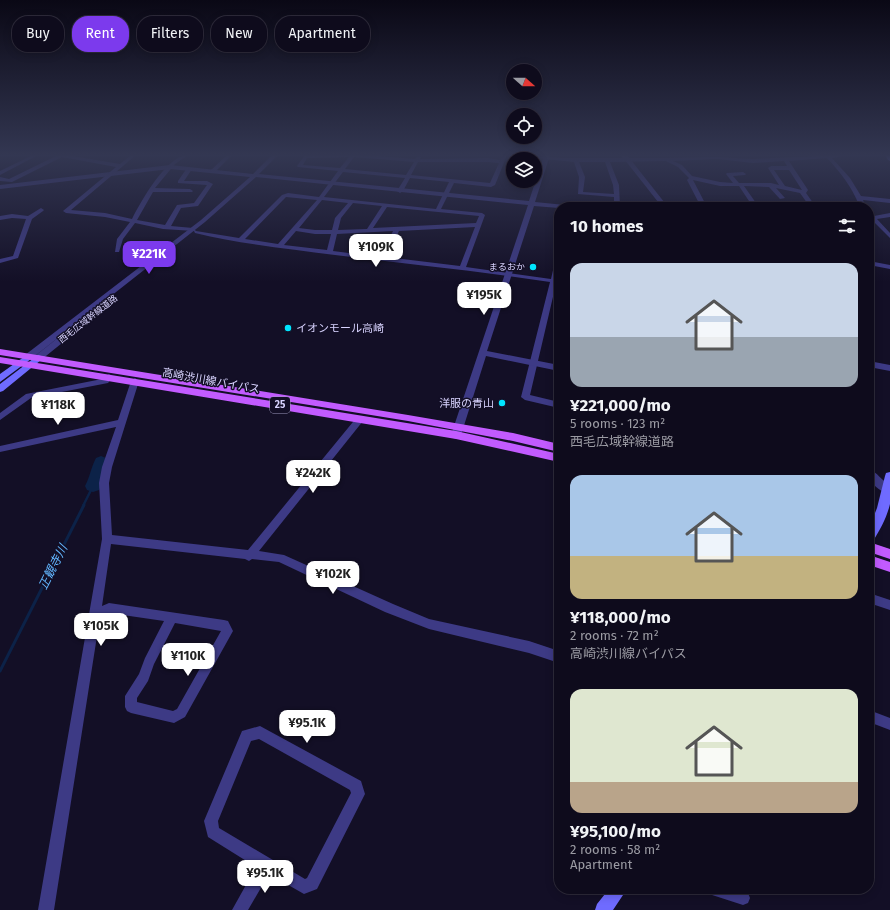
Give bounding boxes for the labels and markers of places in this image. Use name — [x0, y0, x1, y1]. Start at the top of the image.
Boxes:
pin: ¥109K — [348, 234, 404, 268]
pin: ¥221K — [121, 241, 177, 275]
place label: まるおか — [489, 262, 525, 272]
marker: まるおか — [528, 262, 538, 272]
pin: ¥195K — [456, 282, 512, 316]
place label: イオンモール高崎 — [296, 322, 384, 335]
marker: イオンモール高崎 — [283, 323, 293, 333]
pin: ¥118K — [30, 392, 86, 426]
place label: 洋服の青山 — [439, 397, 494, 410]
marker: 洋服の青山 — [497, 398, 507, 408]
pin: ¥242K — [285, 460, 341, 494]
pin: ¥102K — [305, 561, 361, 595]
pin: ¥105K — [73, 613, 129, 647]
pin: ¥110K — [160, 643, 216, 677]
pin: ¥95.1K — [274, 710, 340, 744]
pin: ¥95.1K — [232, 860, 298, 894]

